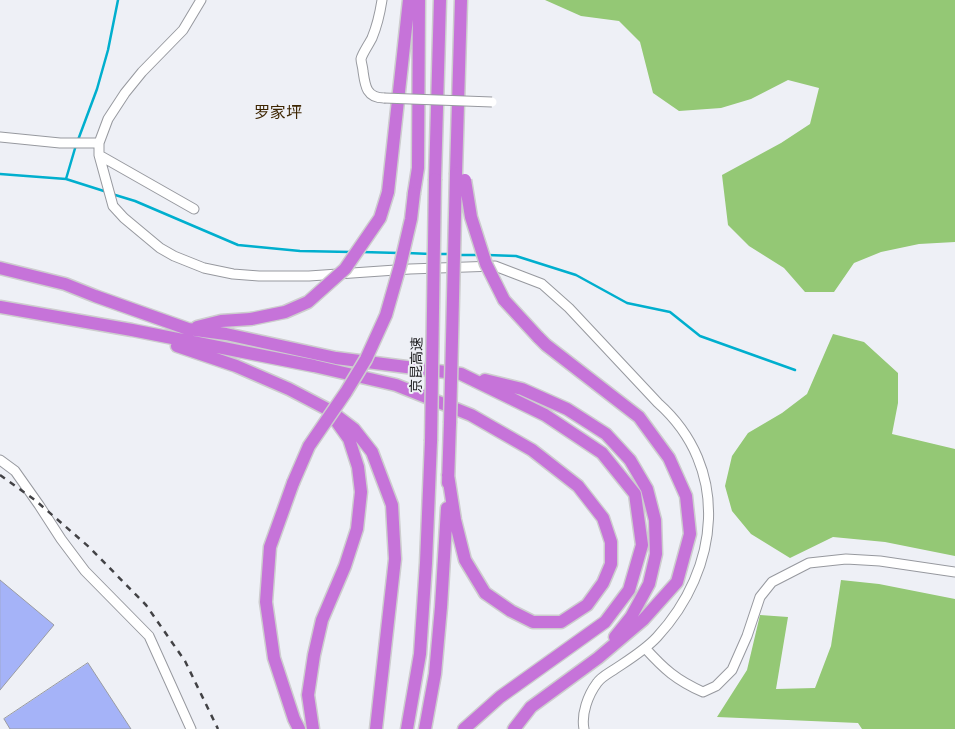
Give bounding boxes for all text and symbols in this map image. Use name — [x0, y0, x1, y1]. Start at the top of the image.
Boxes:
district label: 罗家坪 — [254, 103, 302, 123]
street label: 京昆高速 — [408, 337, 426, 393]

